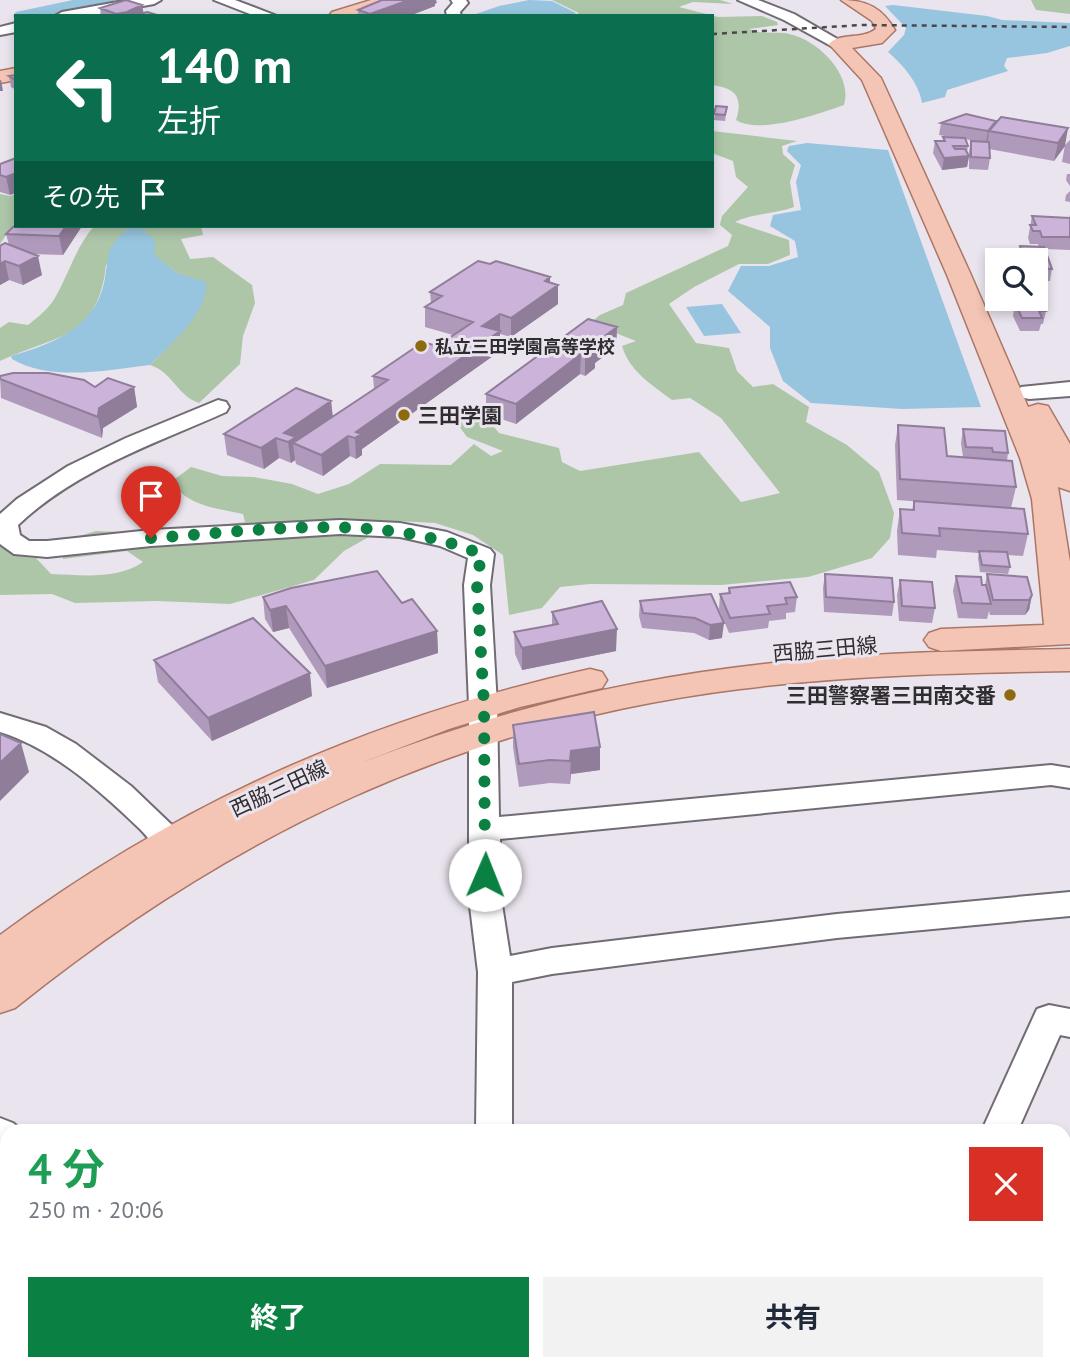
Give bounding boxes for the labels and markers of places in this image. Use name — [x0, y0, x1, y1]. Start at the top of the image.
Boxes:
place label: 私立三田学園高等学校 — [435, 335, 615, 358]
marker: 私立三田学園高等学校 — [413, 338, 429, 354]
place label: 三田学園 — [418, 402, 502, 429]
marker: 三田学園 — [396, 407, 412, 423]
pin — [121, 466, 181, 538]
place label: 三田警察署三田南交番 — [786, 682, 996, 709]
marker: 三田警察署三田南交番 — [1002, 687, 1018, 703]

